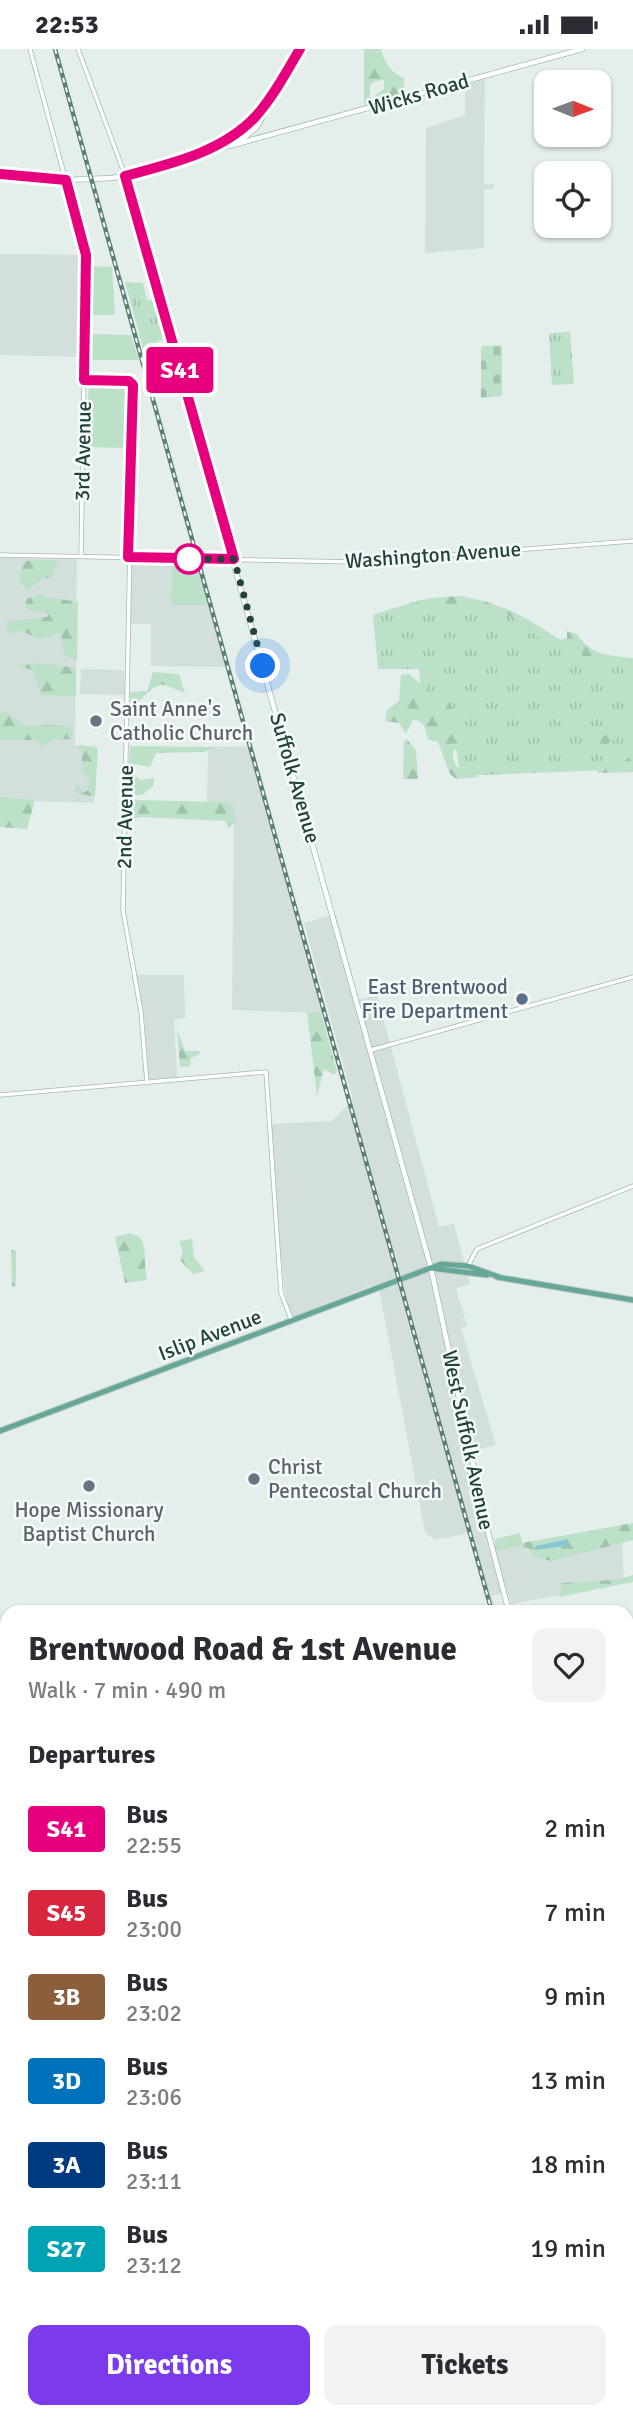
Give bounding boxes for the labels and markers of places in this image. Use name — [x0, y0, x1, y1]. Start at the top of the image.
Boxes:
unlabelled marker — [174, 544, 204, 574]
place label: Saint Anne's Catholic Church — [110, 696, 253, 746]
marker: Saint Anne's Catholic Church — [88, 713, 104, 729]
place label: East Brentwood Fire Department — [361, 974, 508, 1024]
marker: East Brentwood Fire Department — [514, 991, 530, 1007]
place label: Christ Pentecostal Church — [268, 1454, 442, 1504]
marker: Christ Pentecostal Church — [246, 1471, 262, 1487]
marker: Hope Missionary Baptist Church — [81, 1478, 97, 1494]
place label: Hope Missionary Baptist Church — [14, 1497, 164, 1547]

